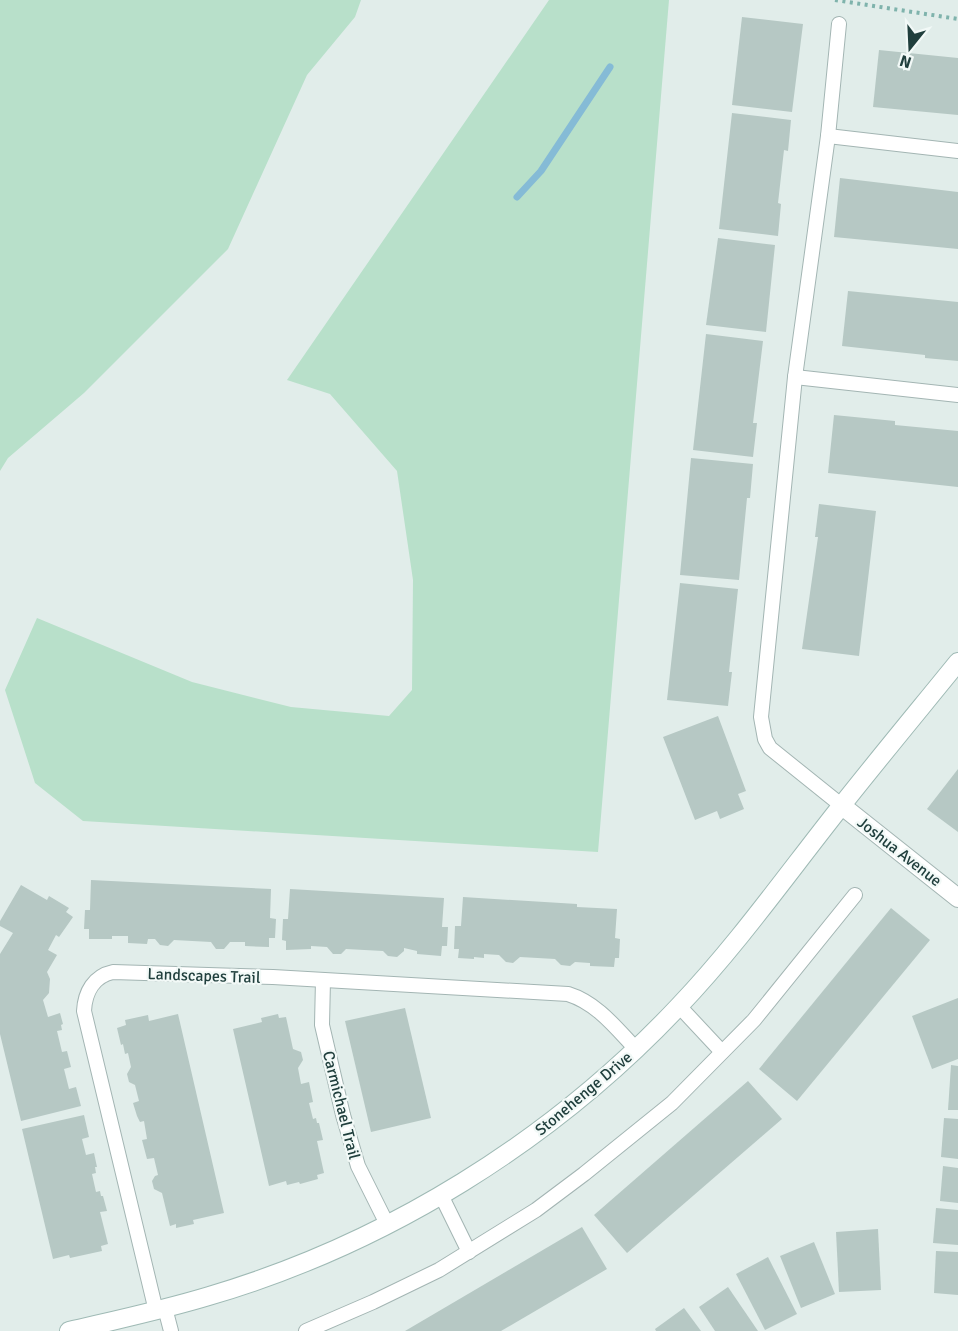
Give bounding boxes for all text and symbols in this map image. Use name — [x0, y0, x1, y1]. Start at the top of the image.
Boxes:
north arrow — [880, 18, 940, 78]
text: N — [897, 50, 914, 73]
street label: Joshua Avenue — [853, 813, 946, 891]
street label: Landscapes Trail — [147, 964, 261, 988]
street label: Stonehenge Drive — [531, 1047, 636, 1140]
street label: Carmichael Trail — [318, 1049, 364, 1162]

